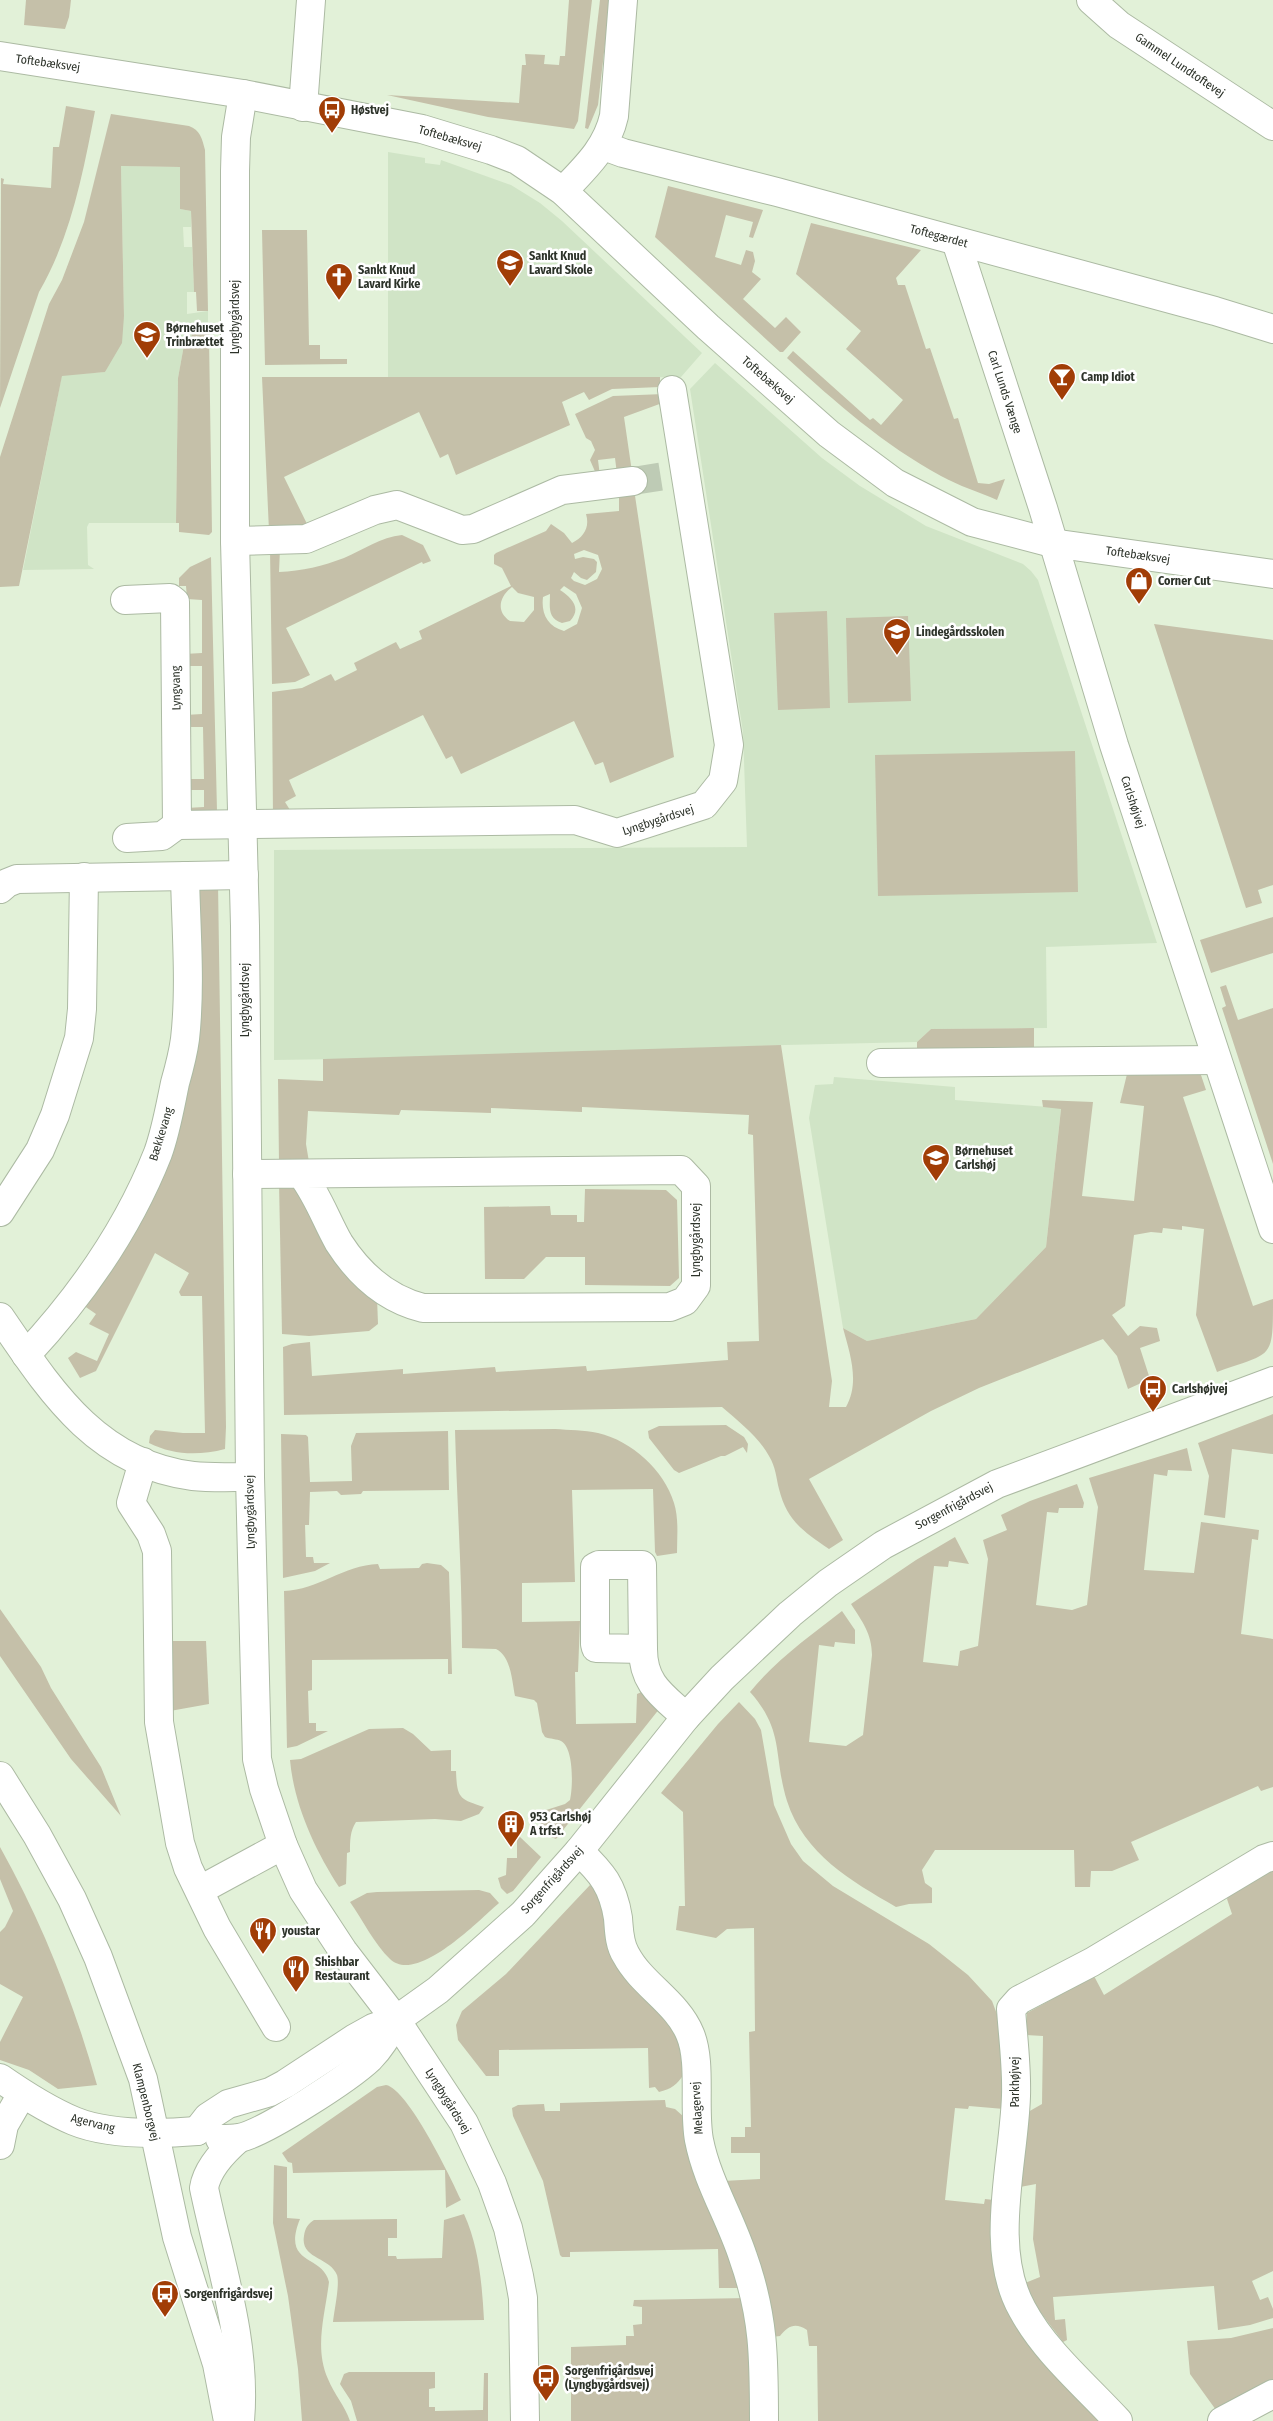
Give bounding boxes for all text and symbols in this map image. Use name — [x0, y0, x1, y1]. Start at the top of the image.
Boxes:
street label: Gammel Lundtoftevej — [1133, 30, 1227, 100]
street label: Toftebæksvej — [15, 52, 81, 74]
bus stop icon: Høstvej — [317, 95, 347, 134]
place label: Høstvej — [351, 103, 389, 117]
street label: Toftebæksvej — [417, 122, 483, 154]
street label: Toftegærdet — [909, 222, 970, 250]
school or university icon: Sankt Knud Lavard Skole — [495, 248, 525, 287]
place label: Sankt Knud Lavard Skole — [529, 249, 593, 277]
church icon: Sankt Knud Lavard Kirke — [324, 262, 354, 301]
place label: Sankt Knud Lavard Kirke — [358, 263, 420, 291]
street label: Lyngbygårdsvej — [228, 280, 242, 354]
school or university icon: Børnehuset Trinbrættet — [132, 320, 162, 359]
place label: Børnehuset Trinbrættet — [166, 321, 225, 349]
street label: Carl Lunds Vænge — [985, 349, 1025, 435]
street label: Toftebæksvej — [739, 353, 797, 407]
bar icon: Camp Idiot — [1047, 362, 1077, 401]
place label: Camp Idiot — [1081, 370, 1136, 384]
street label: Toftebæksvej — [1105, 544, 1171, 566]
shop icon: Corner Cut — [1124, 566, 1154, 605]
place label: Corner Cut — [1158, 574, 1211, 588]
school or university icon: Lindegårdsskolen — [882, 617, 912, 656]
place label: Lindegårdsskolen — [916, 625, 1004, 639]
street label: Lyngvang — [169, 665, 183, 711]
street label: Carlshøjvej — [1118, 774, 1148, 830]
street label: Lyngbygårdsvej — [621, 802, 695, 838]
street label: Lyngbygårdsvej — [238, 963, 252, 1037]
street label: Bækkevang — [146, 1105, 176, 1163]
school or university icon: Børnehuset Carlshøj — [921, 1143, 951, 1182]
place label: Børnehuset Carlshøj — [955, 1144, 1014, 1172]
street label: Lyngbygårdsvej — [689, 1203, 703, 1277]
bus stop icon: Carlshøjvej — [1138, 1374, 1168, 1413]
place label: Carlshøjvej — [1172, 1382, 1228, 1396]
street label: Lyngbygårdsvej — [242, 1475, 258, 1549]
street label: Sorgenfrigårdsvej — [913, 1480, 995, 1532]
building icon: 953 Carlshøj A trfst. — [496, 1809, 526, 1848]
place label: 953 Carlshøj A trfst. — [529, 1810, 591, 1838]
street label: Sorgenfrigårdsvej — [518, 1843, 586, 1917]
restaurant icon: youstar — [248, 1916, 278, 1955]
place label: youstar — [281, 1924, 321, 1938]
restaurant icon: Shishbar Restaurant — [281, 1954, 311, 1993]
place label: Shishbar Restaurant — [315, 1955, 370, 1983]
street label: Parkhøjvej — [1008, 2056, 1022, 2108]
street label: Klampenborgvej — [130, 2062, 162, 2142]
street label: Lyngbygårdsvej — [422, 2066, 474, 2136]
street label: Melagervej — [688, 2081, 706, 2135]
street label: Agervang — [70, 2111, 117, 2135]
bus stop icon: Sorgenfrigårdsvej — [150, 2279, 180, 2318]
place label: Sorgenfrigårdsvej — [184, 2287, 273, 2301]
bus stop icon: Sorgenfrigårdsvej (Lyngbygårdsvej) — [531, 2363, 561, 2402]
place label: Sorgenfrigårdsvej (Lyngbygårdsvej) — [565, 2364, 654, 2392]

